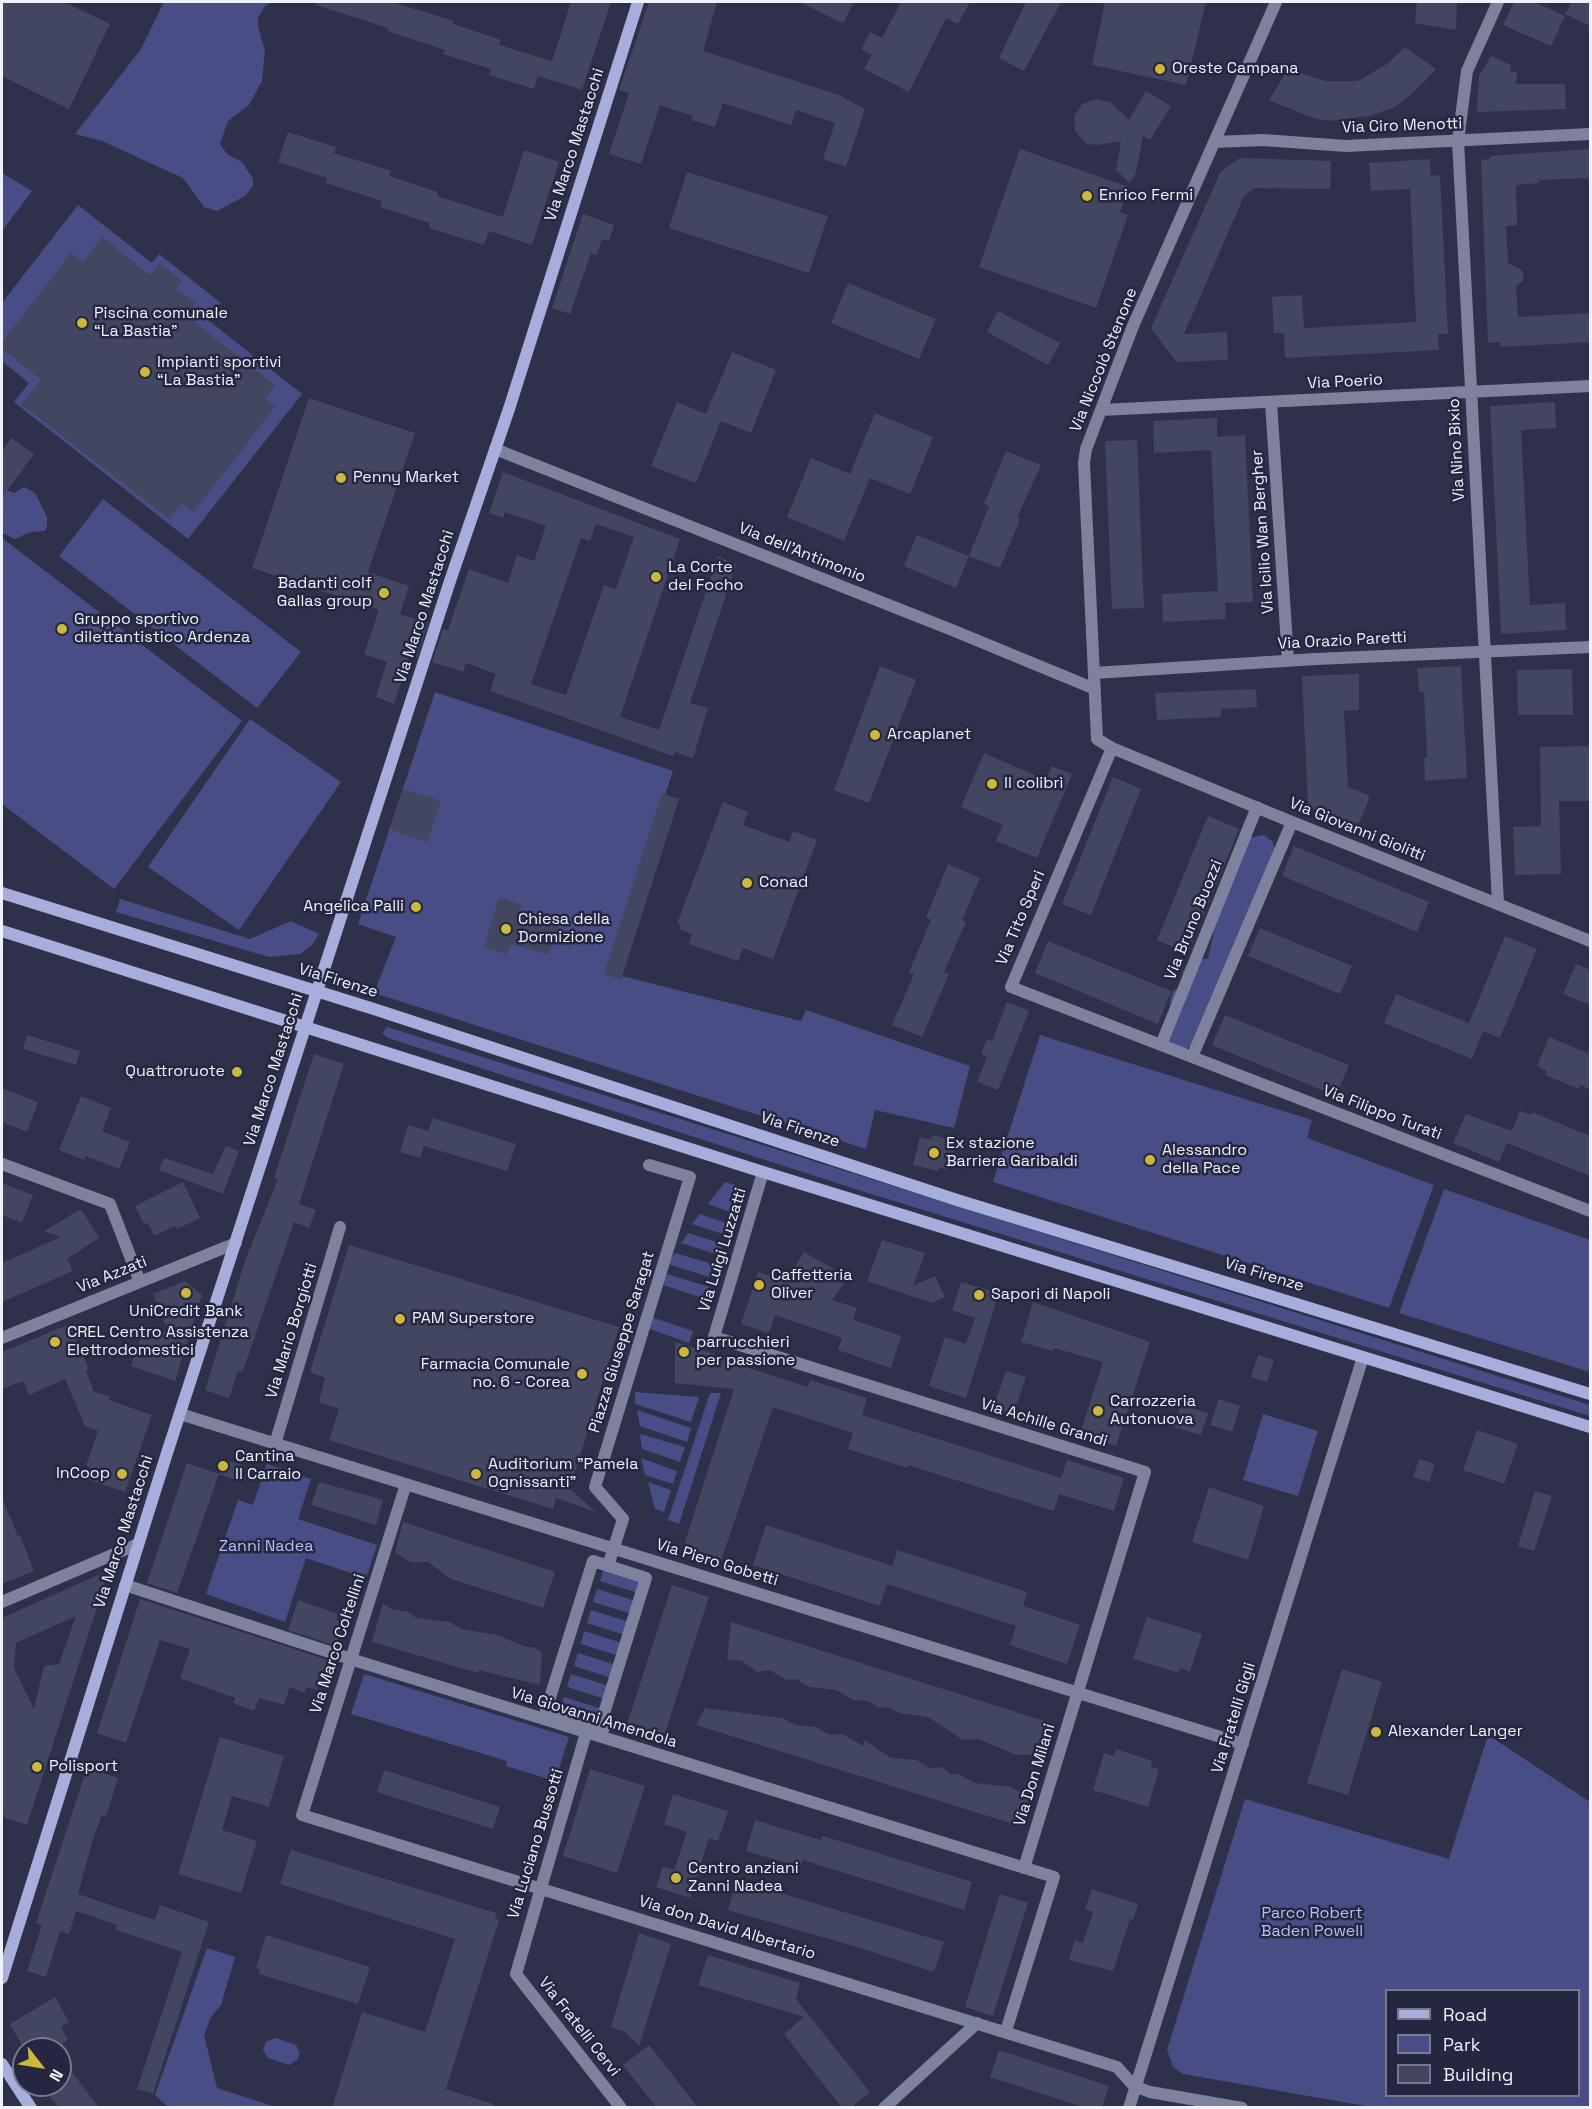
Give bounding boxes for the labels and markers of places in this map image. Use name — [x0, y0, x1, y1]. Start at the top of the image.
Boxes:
place label: Oreste Campana — [1172, 59, 1299, 79]
marker: Oreste Campana — [1153, 62, 1167, 76]
place label: Enrico Fermi — [1099, 186, 1193, 206]
marker: Enrico Fermi — [1080, 189, 1094, 203]
place label: Piscina comunale “La Bastia” — [94, 304, 228, 342]
marker: Piscina comunale “La Bastia” — [75, 316, 89, 330]
place label: Impianti sportivi “La Bastia” — [157, 353, 282, 391]
marker: Impianti sportivi “La Bastia” — [138, 365, 152, 379]
place label: Penny Market — [353, 468, 459, 488]
marker: Penny Market — [334, 471, 348, 485]
place label: La Corte del Focho — [668, 558, 744, 596]
marker: La Corte del Focho — [649, 570, 663, 584]
place label: Badanti colf Gallas group — [277, 574, 372, 612]
marker: Badanti colf Gallas group — [377, 586, 391, 600]
place label: Gruppo sportivo dilettantistico Ardenza — [74, 610, 250, 648]
marker: Gruppo sportivo dilettantistico Ardenza — [55, 622, 69, 636]
place label: Arcaplanet — [887, 725, 971, 745]
marker: Arcaplanet — [868, 728, 882, 742]
place label: Il colibrì — [1004, 774, 1063, 794]
marker: Il colibrì — [985, 777, 999, 791]
place label: Conad — [759, 873, 808, 893]
marker: Conad — [740, 876, 754, 890]
place label: Angelica Palli — [303, 897, 404, 917]
marker: Angelica Palli — [409, 900, 423, 914]
place label: Chiesa della Dormizione — [518, 910, 610, 948]
marker: Chiesa della Dormizione — [499, 922, 513, 936]
place label: Quattroruote — [125, 1062, 225, 1082]
marker: Quattroruote — [230, 1065, 244, 1079]
place label: Ex stazione Barriera Garibaldi — [946, 1134, 1078, 1172]
place label: Alessandro della Pace — [1162, 1141, 1247, 1179]
marker: Ex stazione Barriera Garibaldi — [927, 1146, 941, 1160]
marker: Alessandro della Pace — [1143, 1153, 1157, 1167]
place label: Caffetteria Oliver — [771, 1266, 852, 1304]
marker: Caffetteria Oliver — [752, 1278, 766, 1292]
place label: Sapori di Napoli — [991, 1285, 1110, 1305]
marker: UniCredit Bank — [179, 1286, 193, 1300]
marker: Sapori di Napoli — [972, 1288, 986, 1302]
place label: UniCredit Bank — [129, 1302, 243, 1322]
place label: PAM Superstore — [412, 1309, 534, 1329]
marker: PAM Superstore — [393, 1312, 407, 1326]
place label: CREL Centro Assistenza Elettrodomestici — [67, 1323, 249, 1361]
place label: parrucchieri per passione — [696, 1333, 795, 1371]
marker: CREL Centro Assistenza Elettrodomestici — [48, 1335, 62, 1349]
marker: parrucchieri per passione — [677, 1345, 691, 1359]
place label: Farmacia Comunale no. 6 - Corea — [421, 1355, 570, 1393]
marker: Farmacia Comunale no. 6 - Corea — [575, 1367, 589, 1381]
place label: Carrozzeria Autonuova — [1110, 1392, 1196, 1430]
marker: Carrozzeria Autonuova — [1091, 1404, 1105, 1418]
place label: Cantina Il Carraio — [235, 1447, 301, 1485]
place label: Auditorium "Pamela Ognissanti" — [488, 1455, 638, 1493]
marker: Cantina Il Carraio — [216, 1459, 230, 1473]
place label: InCoop — [56, 1464, 110, 1484]
marker: InCoop — [115, 1467, 129, 1481]
marker: Auditorium "Pamela Ognissanti" — [469, 1467, 483, 1481]
place label: Alexander Langer — [1388, 1722, 1523, 1742]
marker: Alexander Langer — [1369, 1725, 1383, 1739]
place label: Polisport — [49, 1757, 118, 1777]
marker: Polisport — [30, 1760, 44, 1774]
place label: Centro anziani Zanni Nadea — [688, 1859, 799, 1897]
marker: Centro anziani Zanni Nadea — [669, 1871, 683, 1885]

